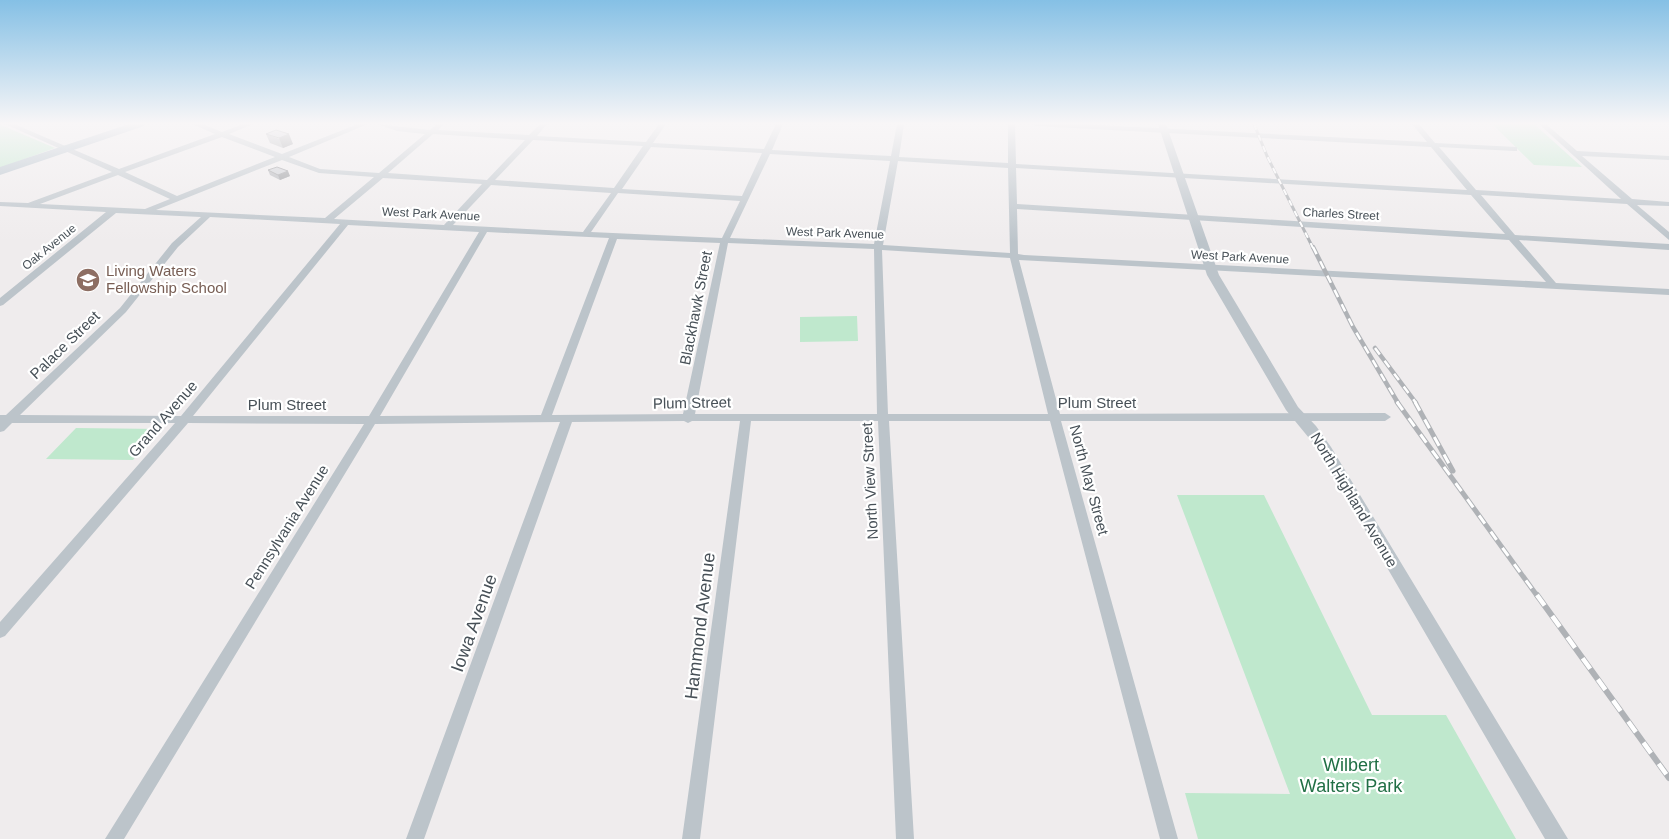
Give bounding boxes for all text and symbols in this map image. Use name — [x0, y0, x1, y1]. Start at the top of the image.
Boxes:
street label: West Park Avenue — [382, 204, 481, 224]
street label: Charles Street — [1302, 205, 1380, 223]
street label: Oak Avenue — [19, 221, 79, 273]
street label: West Park Avenue — [786, 224, 885, 242]
street label: West Park Avenue — [1191, 247, 1290, 267]
street label: Blackhawk Street — [676, 249, 715, 366]
place label: Living Waters Fellowship School — [106, 262, 227, 296]
school or university icon: Living Waters Fellowship School — [75, 267, 101, 293]
street label: Palace Street — [26, 307, 104, 382]
street label: Grand Avenue — [125, 377, 200, 460]
street label: Plum Street — [653, 393, 732, 412]
street label: Plum Street — [1058, 394, 1137, 411]
street label: Plum Street — [248, 396, 327, 413]
street label: North View Street — [858, 421, 881, 540]
street label: North May Street — [1067, 423, 1113, 538]
street label: North Highland Avenue — [1307, 429, 1401, 570]
street label: Pennsylvania Avenue — [241, 462, 332, 592]
street label: Hammond Avenue — [681, 551, 719, 701]
street label: Iowa Avenue — [447, 571, 501, 675]
park label: Wilbert Walters Park — [1300, 755, 1403, 796]

